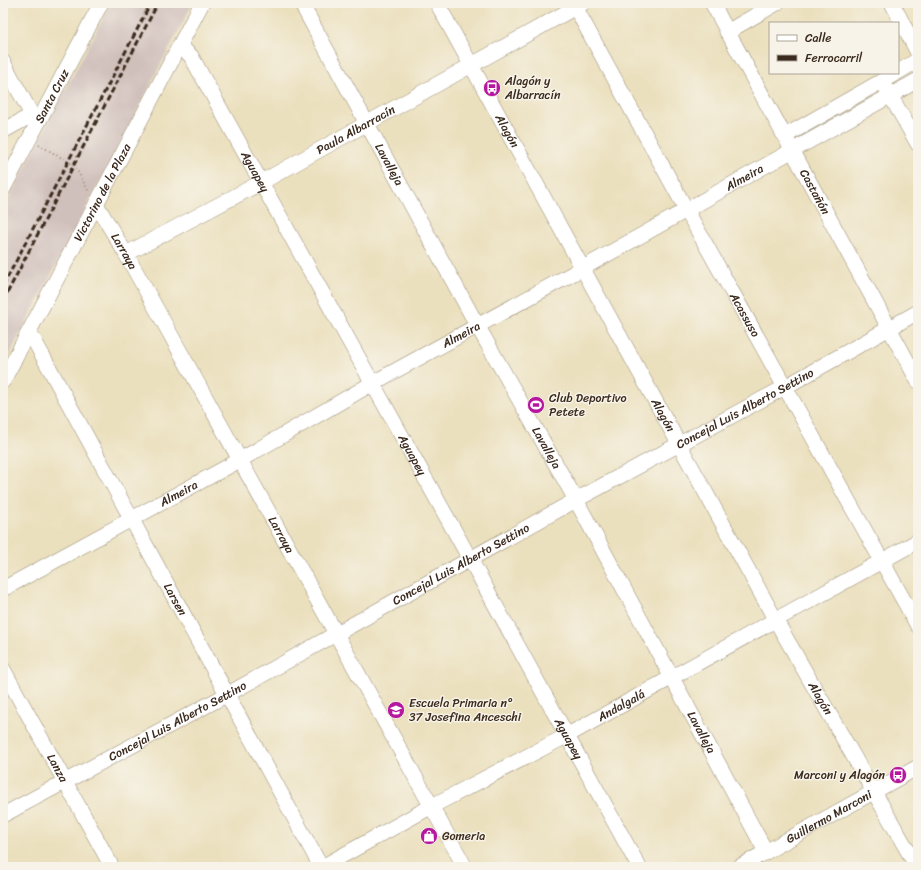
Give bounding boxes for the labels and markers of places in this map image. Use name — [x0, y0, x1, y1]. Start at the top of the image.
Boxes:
place label: Alagón y Albarracín — [504, 70, 561, 106]
bus stop icon: Alagón y Albarracín — [482, 78, 502, 98]
place label: Club Deportivo Petete — [549, 387, 627, 423]
sports icon: Club Deportivo Petete — [526, 395, 546, 415]
place label: Escuela Primaria n° 37 Josefina Anceschi — [409, 692, 522, 728]
school or university icon: Escuela Primaria n° 37 Josefina Anceschi — [386, 700, 406, 720]
place label: Marconi y Alagón — [794, 764, 886, 786]
bus stop icon: Marconi y Alagón — [888, 765, 908, 785]
place label: Gomeria — [442, 825, 485, 847]
shop icon: Gomeria — [419, 826, 439, 846]

